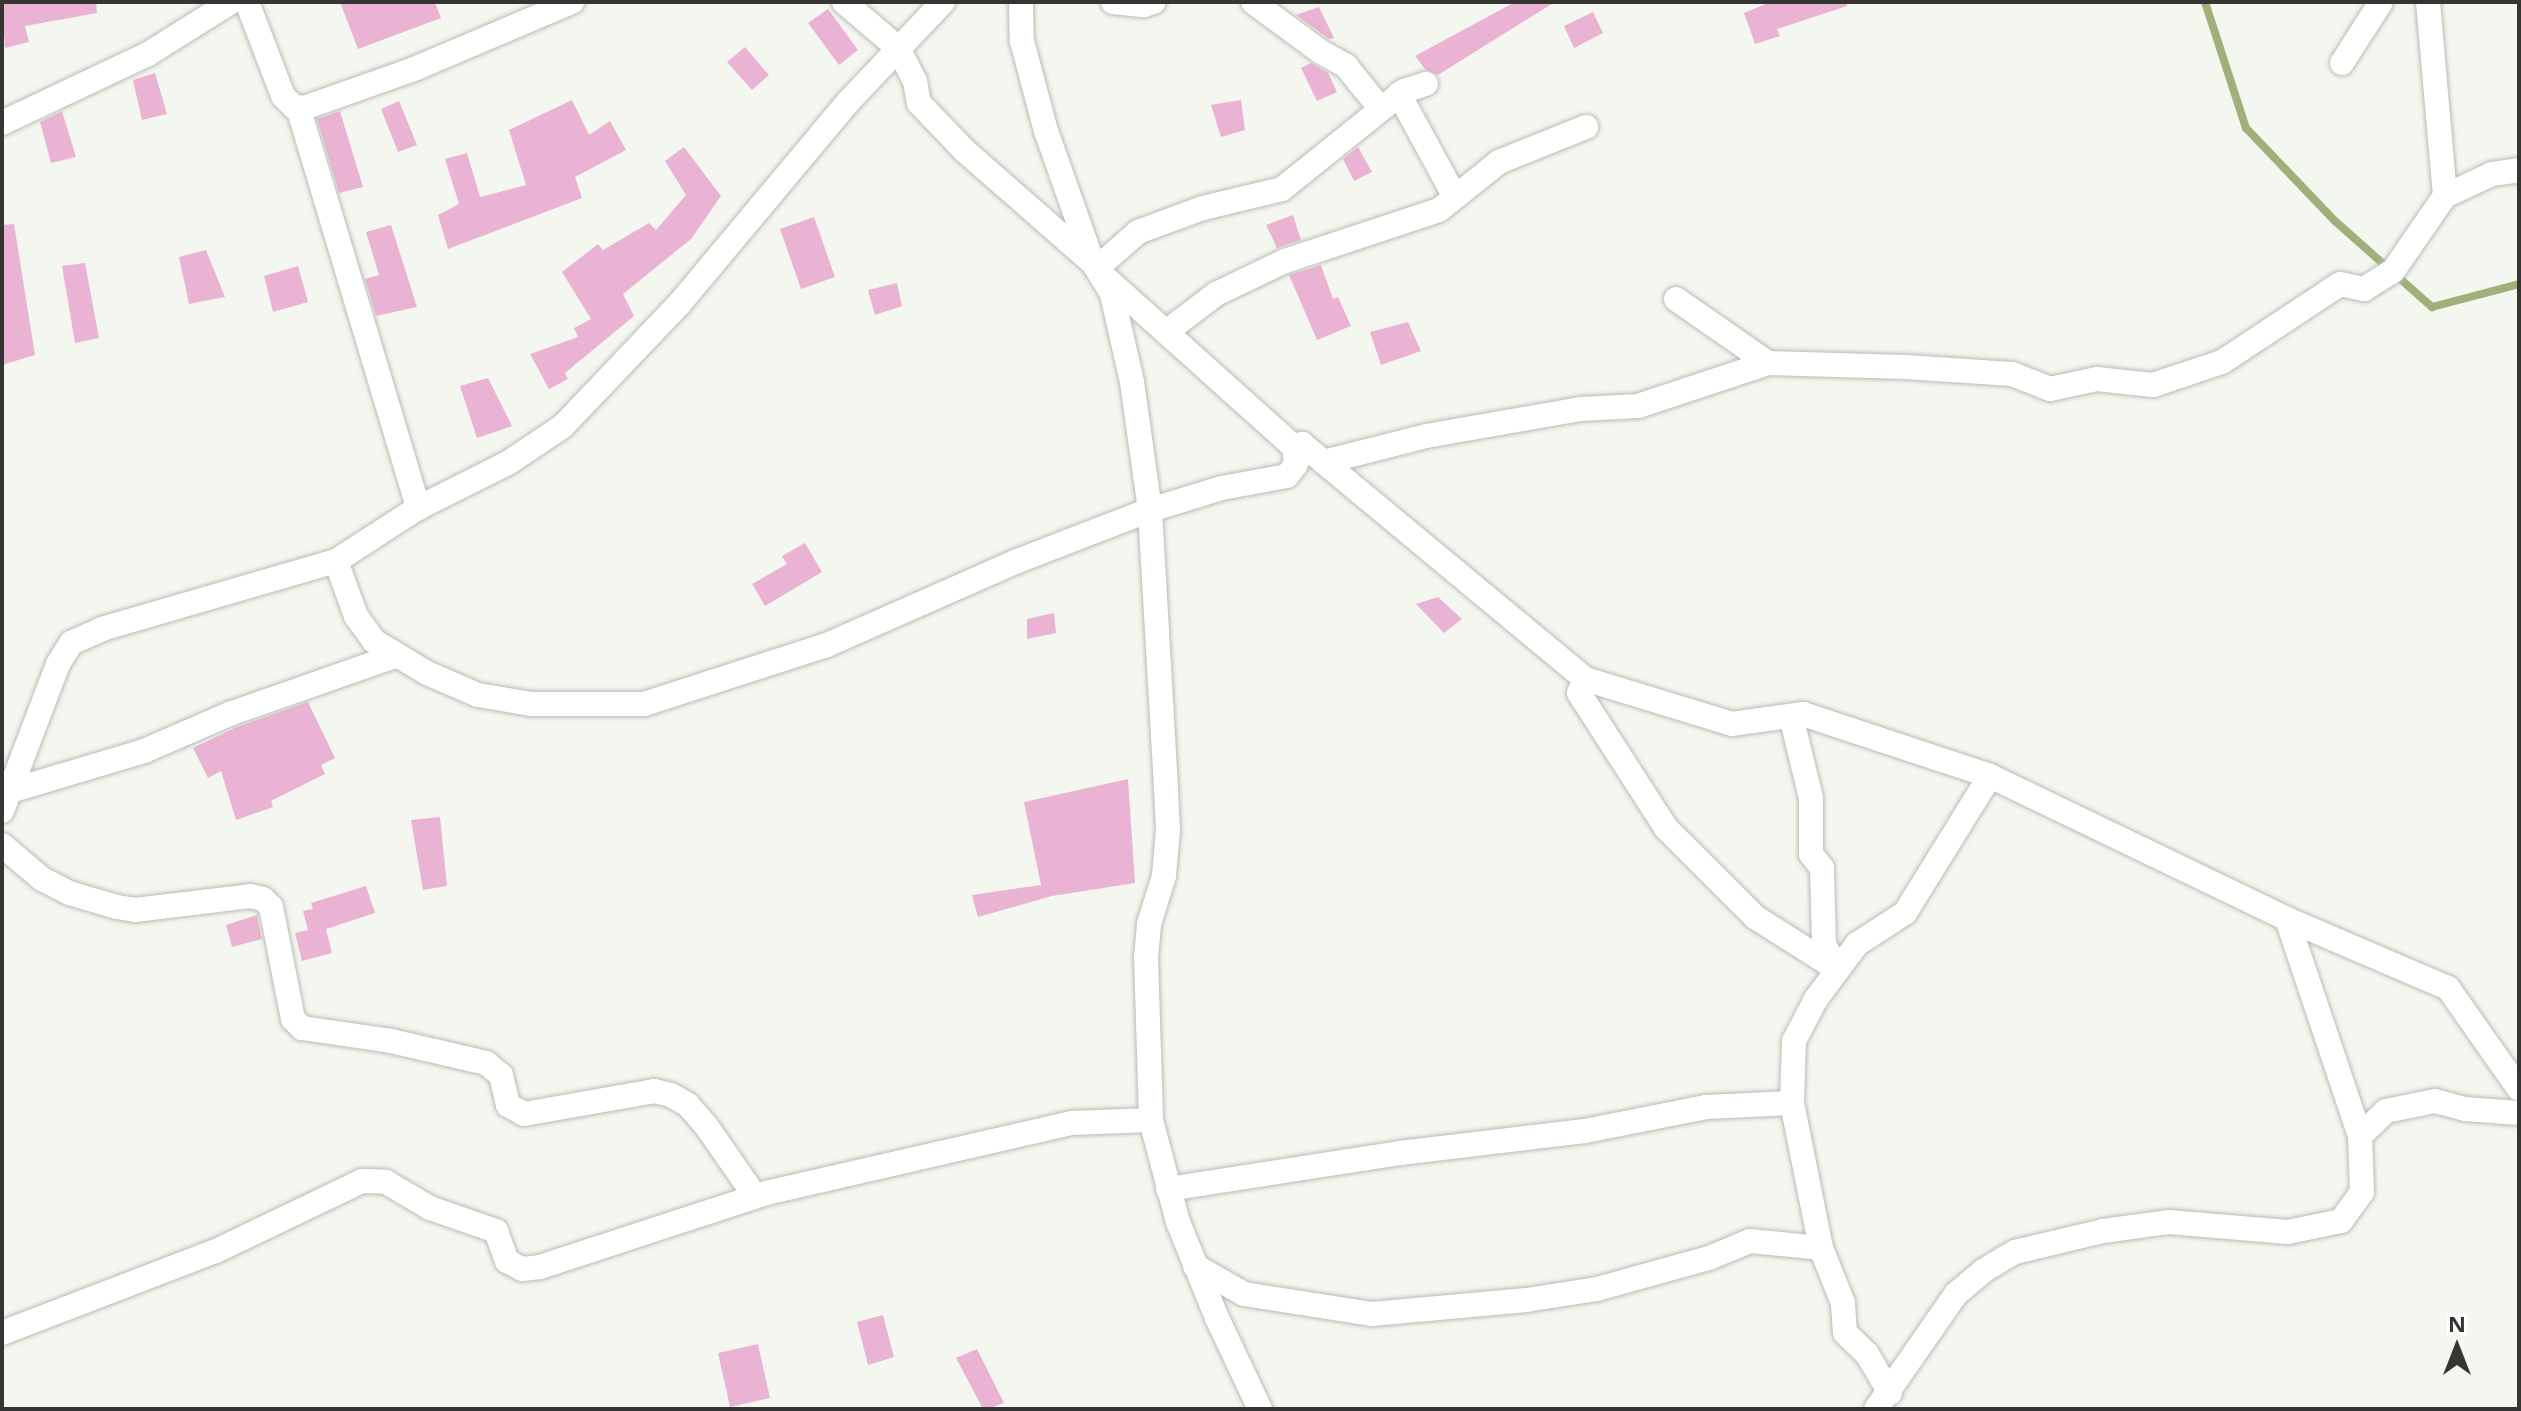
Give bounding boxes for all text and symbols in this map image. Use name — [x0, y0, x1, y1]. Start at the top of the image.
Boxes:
north arrow — [2417, 1307, 2497, 1387]
text: N — [2448, 1308, 2466, 1338]

